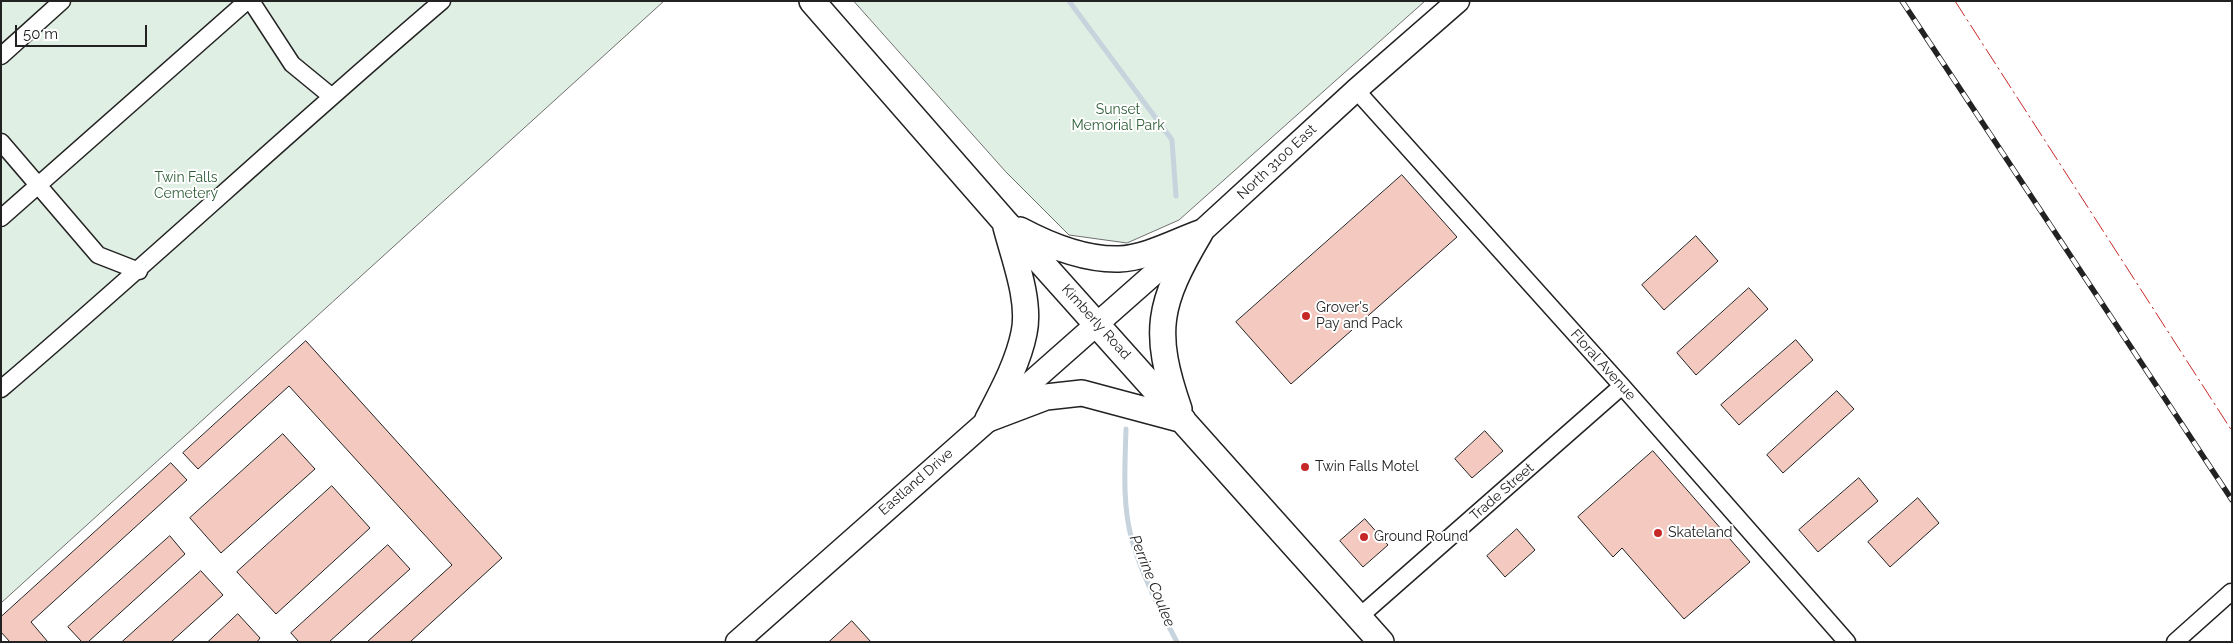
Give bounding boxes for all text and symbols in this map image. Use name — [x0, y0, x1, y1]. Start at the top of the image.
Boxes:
scale bar — [18, 15, 150, 47]
text: 50 m — [23, 25, 58, 43]
park label: Sunset Memorial Park — [1071, 102, 1165, 134]
street label: North 3100 East — [1234, 121, 1320, 203]
park label: Twin Falls Cemetery — [154, 170, 218, 202]
street label: Kimberly Road — [1058, 281, 1134, 363]
place label: Grover's Pay and Pack — [1316, 300, 1403, 332]
marker: Grover's Pay and Pack — [1300, 310, 1312, 322]
street label: Floral Avenue — [1567, 326, 1639, 404]
street label: Eastland Drive — [875, 445, 957, 519]
place label: Twin Falls Motel — [1315, 459, 1418, 475]
street label: Trade Street — [1467, 460, 1537, 524]
marker: Twin Falls Motel — [1299, 461, 1311, 473]
place label: Skateland — [1668, 525, 1733, 541]
marker: Skateland — [1652, 527, 1664, 539]
place label: Ground Round — [1374, 529, 1468, 545]
marker: Ground Round — [1358, 531, 1370, 543]
water label: Perrine Coulee — [1125, 532, 1179, 630]

